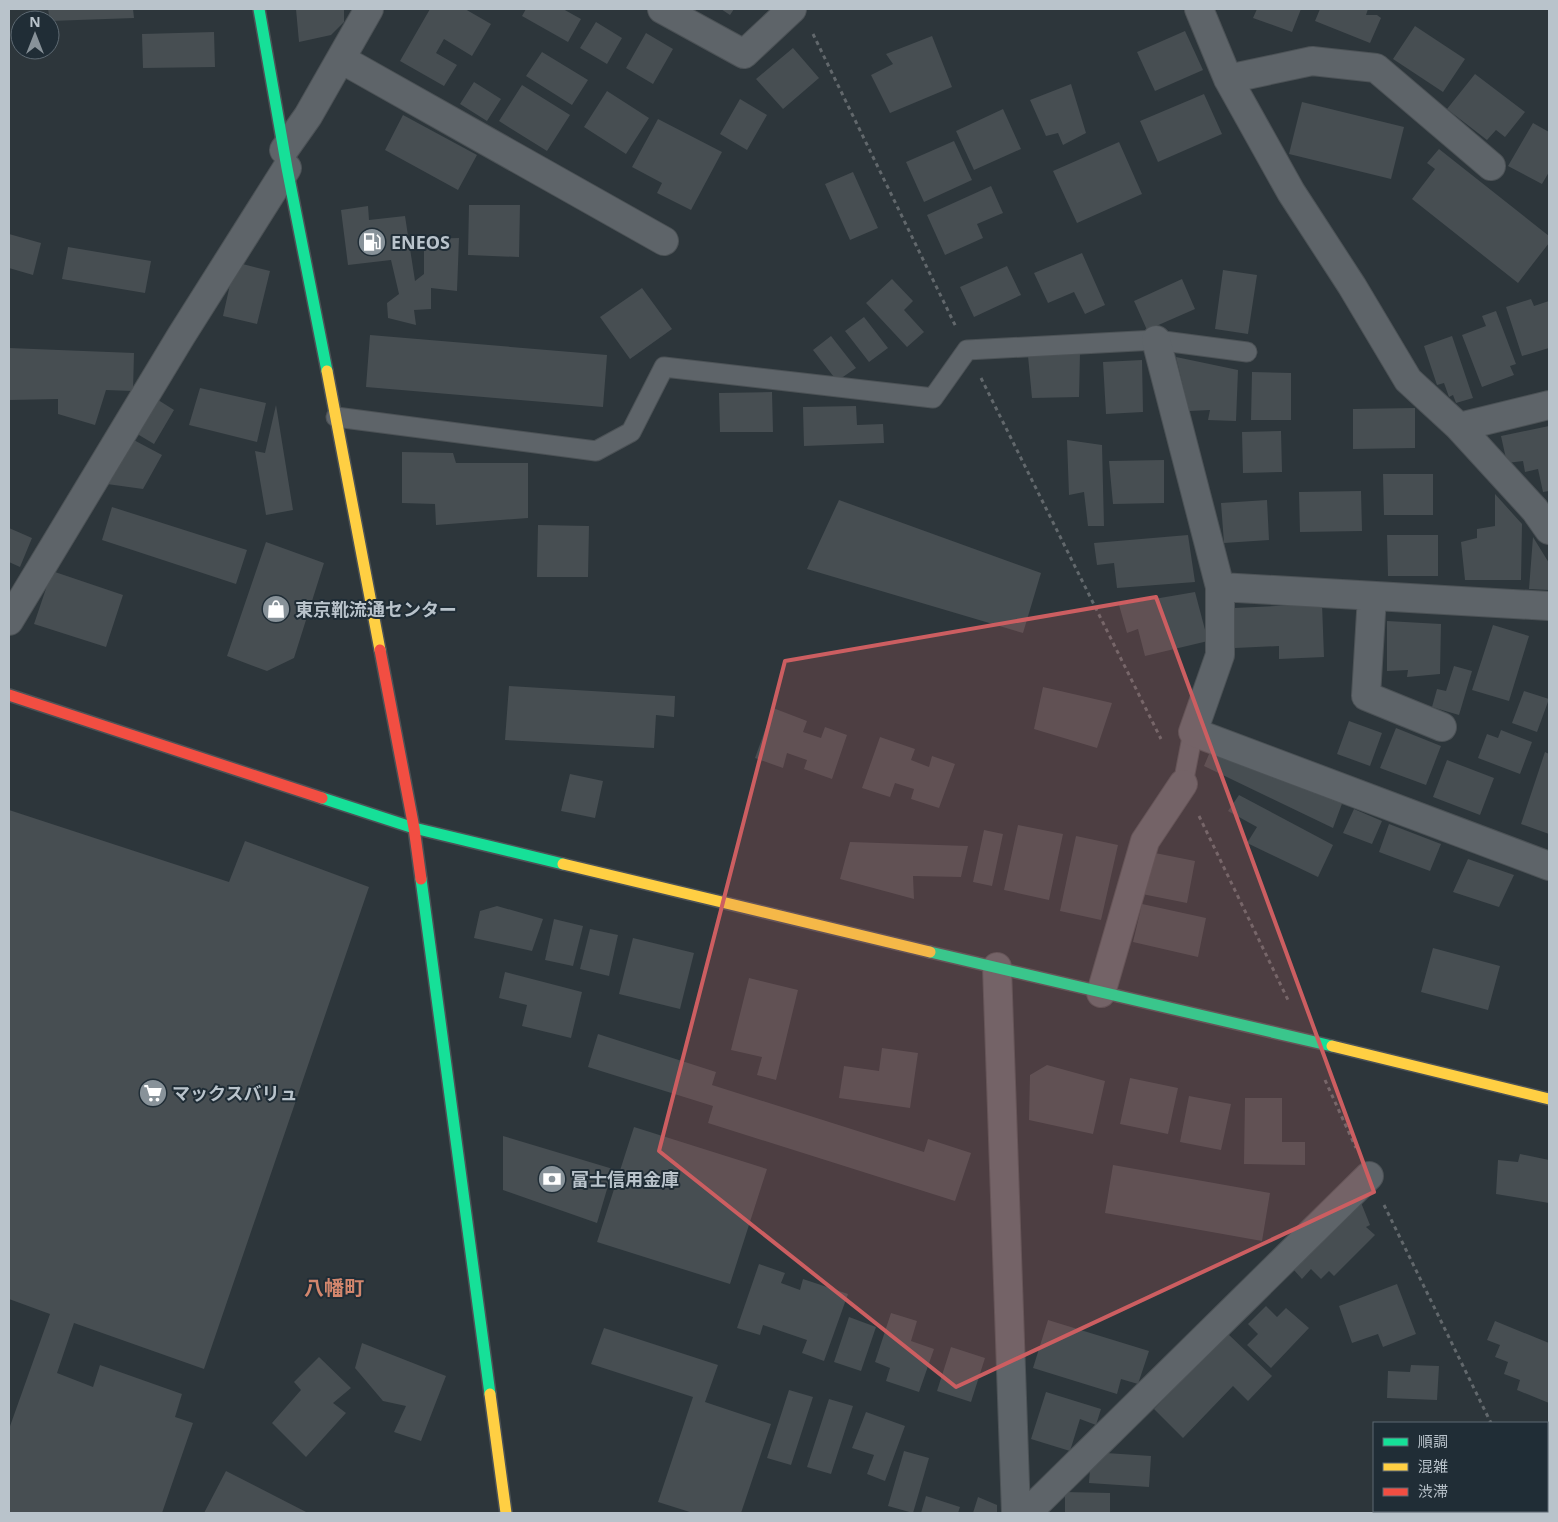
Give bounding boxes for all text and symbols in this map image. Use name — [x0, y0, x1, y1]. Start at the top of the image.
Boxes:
north arrow — [10, 10, 60, 60]
text: N — [29, 12, 41, 31]
fuel station icon: ENEOS — [357, 227, 387, 257]
place label: ENEOS — [391, 230, 450, 254]
shop icon: 東京靴流通センター — [261, 594, 291, 624]
place label: 東京靴流通センター — [295, 597, 457, 621]
supermarket icon: マックスバリュ — [138, 1078, 168, 1108]
place label: マックスバリュ — [172, 1081, 297, 1105]
bank icon: 富士信用金庫 — [537, 1164, 567, 1194]
place label: 富士信用金庫 — [571, 1167, 679, 1191]
district label: 八幡町 — [304, 1274, 364, 1301]
legend — [1373, 1422, 1548, 1512]
text: 順調 — [1418, 1431, 1448, 1451]
text: 混雑 — [1418, 1456, 1448, 1476]
text: 渋滞 — [1418, 1481, 1448, 1501]

